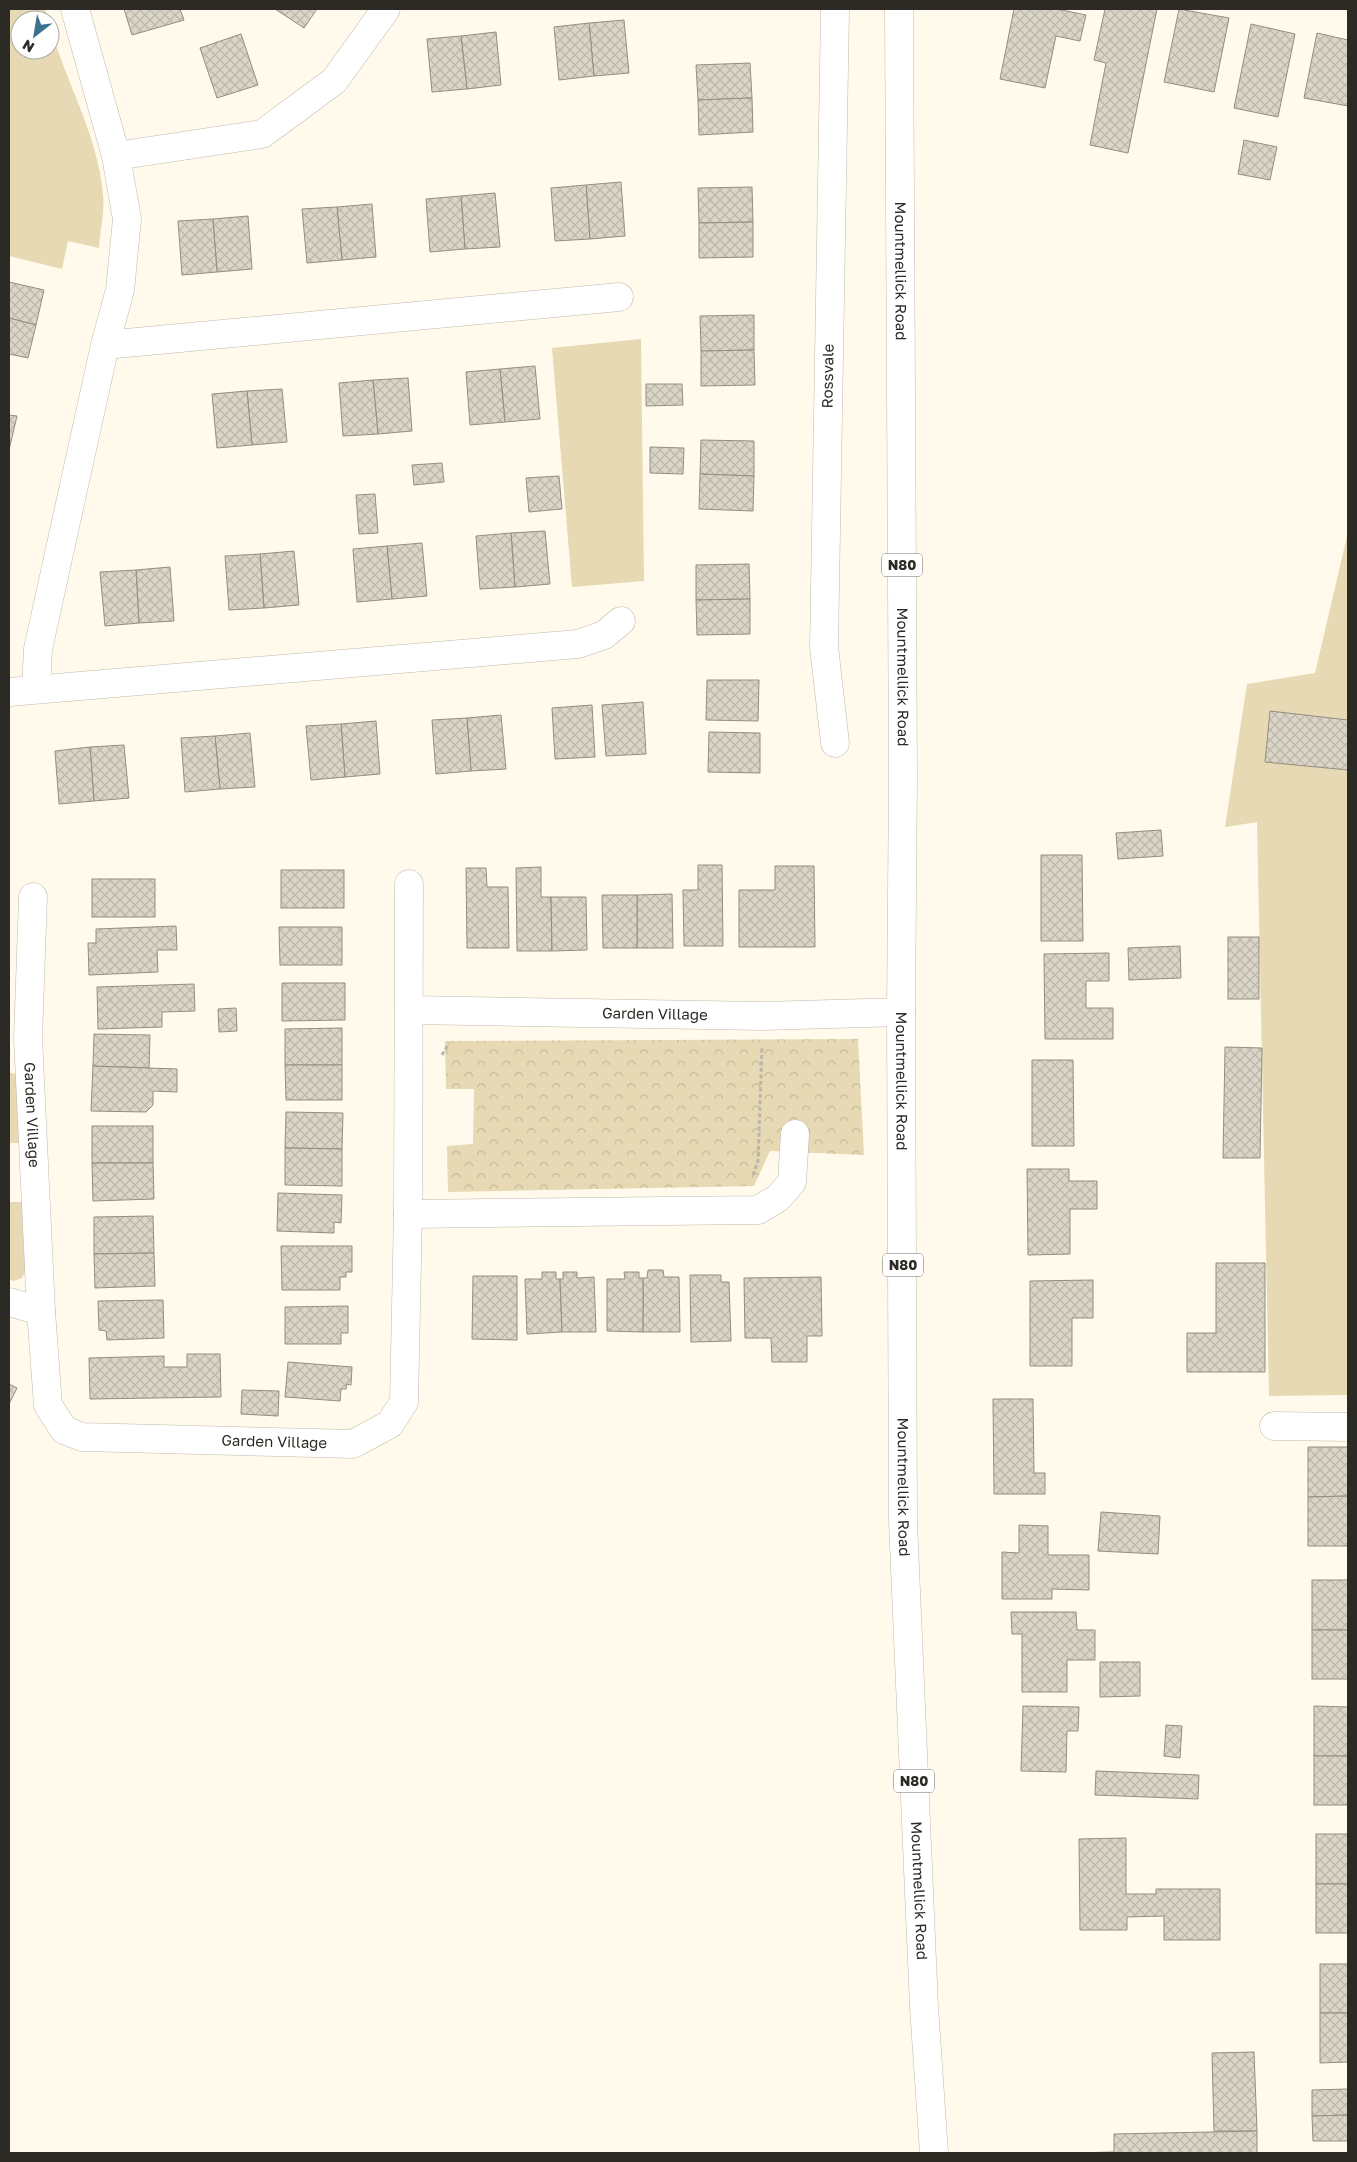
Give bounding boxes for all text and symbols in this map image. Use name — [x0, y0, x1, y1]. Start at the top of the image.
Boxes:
north arrow — [10, 10, 60, 60]
text: N — [19, 37, 37, 57]
street label: Mountmellick Road — [892, 201, 911, 341]
street label: Rossvale — [817, 343, 837, 409]
road number: N80 — [882, 554, 922, 576]
street label: Mountmellick Road — [894, 607, 913, 747]
street label: Garden Village — [602, 1003, 708, 1023]
street label: Mountmellick Road — [893, 1011, 912, 1150]
street label: Garden Village — [21, 1061, 44, 1168]
road number: N80 — [883, 1254, 923, 1276]
street label: Mountmellick Road — [895, 1417, 914, 1557]
street label: Garden Village — [221, 1431, 328, 1451]
road number: N80 — [894, 1770, 934, 1792]
street label: Mountmellick Road — [908, 1821, 932, 1960]

